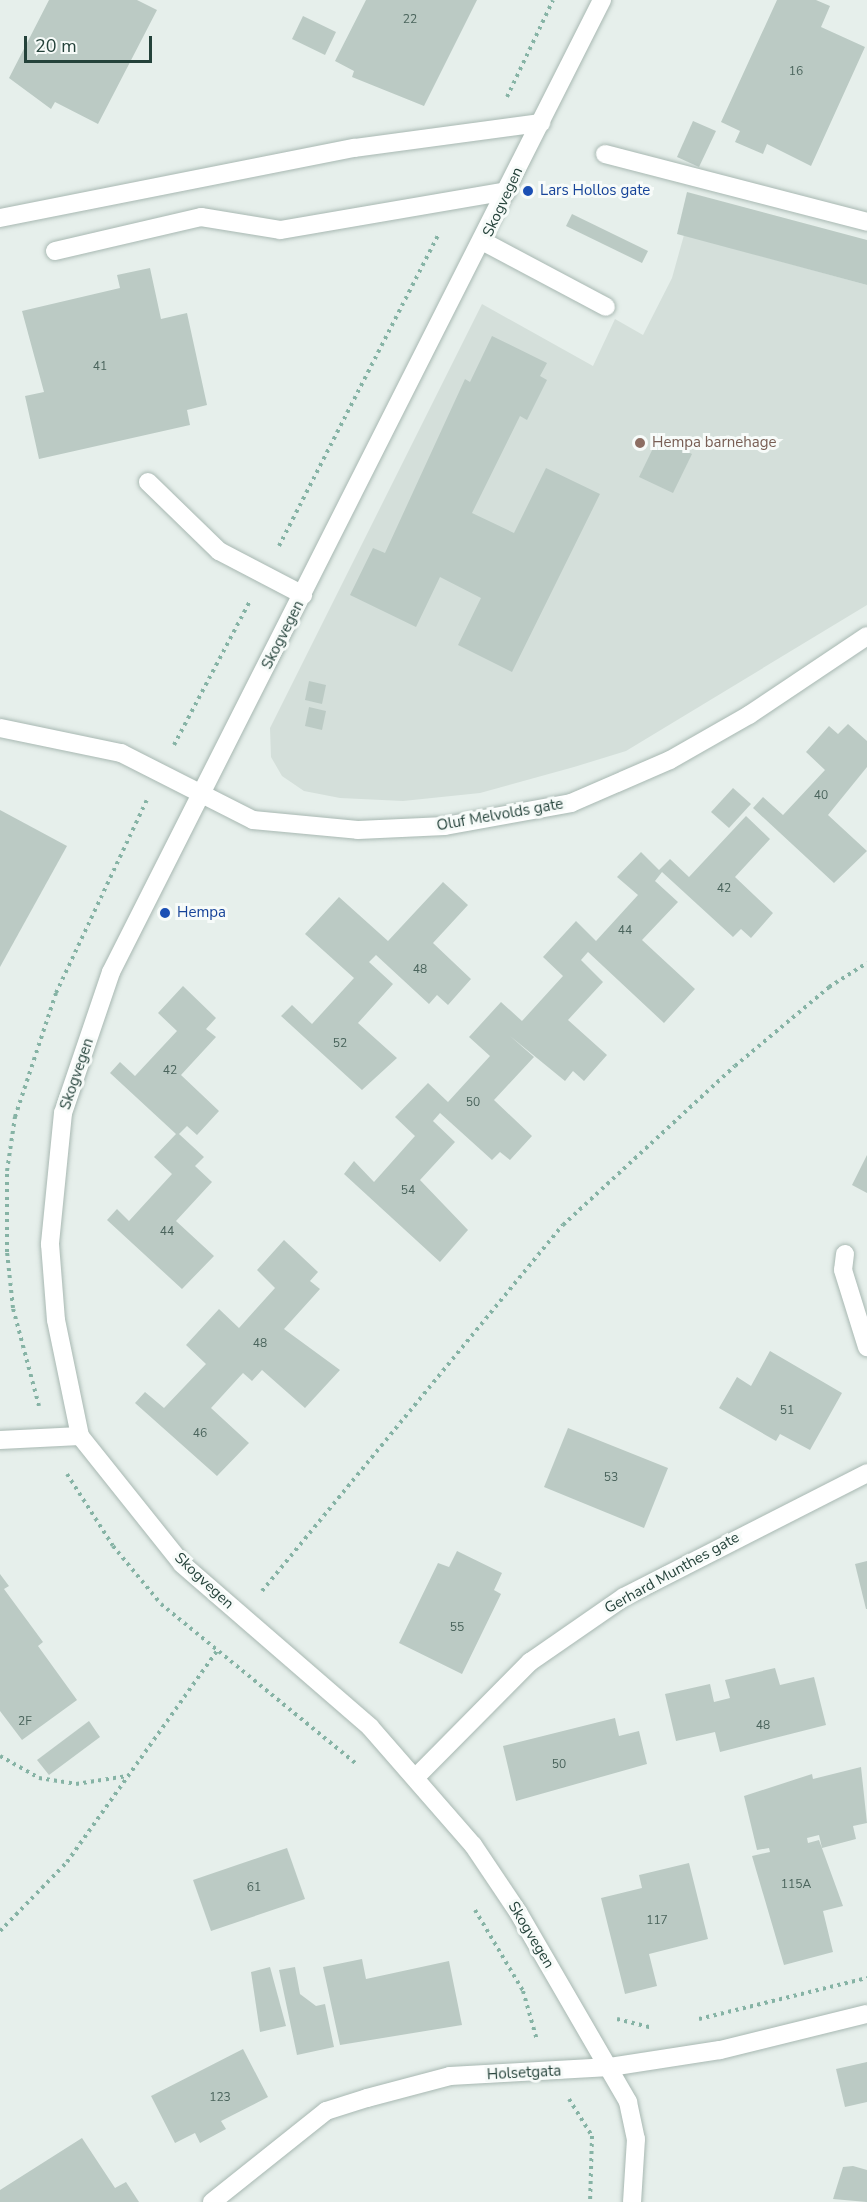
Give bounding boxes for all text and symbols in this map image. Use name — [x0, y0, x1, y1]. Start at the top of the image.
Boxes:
house number: 22 — [403, 13, 417, 27]
scale bar — [27, 24, 154, 62]
text: 20 m — [35, 34, 77, 58]
house number: 16 — [789, 65, 803, 79]
street label: Skogvegen — [479, 164, 527, 240]
place label: Lars Hollos gate — [540, 182, 650, 200]
marker: Lars Hollos gate — [521, 184, 535, 198]
house number: 41 — [93, 360, 107, 374]
place label: Hempa barnehage — [652, 434, 777, 452]
marker: Hempa barnehage — [633, 436, 647, 450]
street label: Skogvegen — [258, 598, 308, 672]
house number: 40 — [814, 789, 828, 803]
street label: Oluf Melvolds gate — [435, 795, 565, 835]
house number: 42 — [717, 882, 731, 896]
place label: Hempa — [177, 904, 226, 922]
marker: Hempa — [158, 906, 172, 920]
house number: 44 — [618, 924, 632, 938]
house number: 48 — [413, 963, 427, 977]
street label: Skogvegen — [56, 1036, 98, 1112]
house number: 52 — [333, 1037, 347, 1051]
house number: 42 — [163, 1064, 177, 1078]
house number: 50 — [466, 1096, 480, 1110]
house number: 54 — [401, 1184, 415, 1198]
house number: 44 — [160, 1225, 174, 1239]
house number: 48 — [253, 1337, 267, 1351]
house number: 51 — [780, 1404, 794, 1418]
house number: 46 — [193, 1427, 207, 1441]
house number: 53 — [604, 1471, 618, 1485]
street label: Gerhard Munthes gate — [602, 1529, 742, 1617]
street label: Skogvegen — [171, 1549, 237, 1613]
house number: 55 — [450, 1621, 464, 1635]
house number: 2F — [18, 1715, 32, 1729]
house number: 48 — [756, 1719, 770, 1733]
house number: 50 — [552, 1758, 566, 1772]
house number: 115A — [781, 1878, 811, 1892]
house number: 61 — [247, 1881, 261, 1895]
street label: Skogvegen — [504, 1898, 558, 1972]
house number: 117 — [646, 1914, 668, 1928]
street label: Holsetgata — [486, 2062, 562, 2084]
house number: 123 — [209, 2091, 231, 2105]

